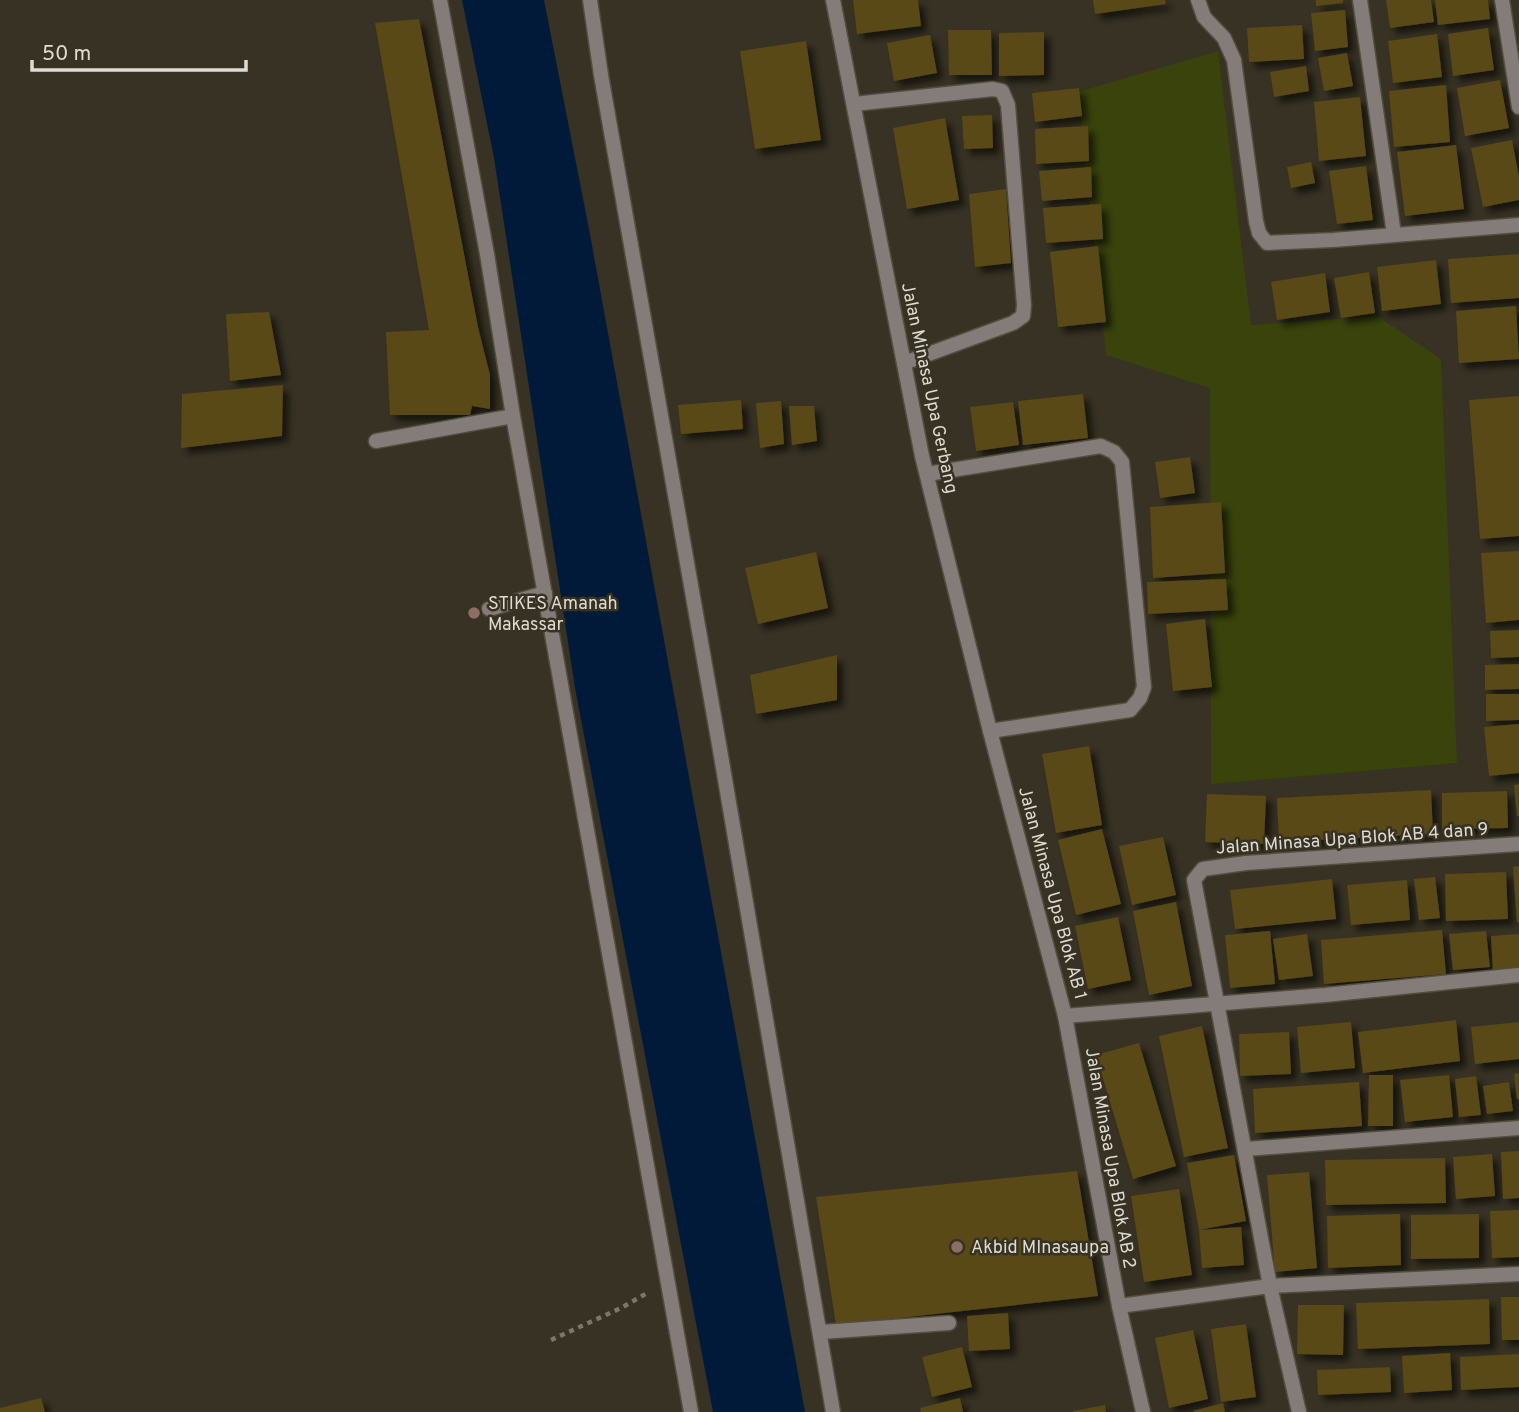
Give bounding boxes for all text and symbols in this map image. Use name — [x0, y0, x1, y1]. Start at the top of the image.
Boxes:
scale bar — [32, 28, 245, 72]
text: 50 m — [42, 41, 91, 68]
street label: Jalan Minasa Upa Gerbang — [895, 281, 962, 496]
place label: STIKES Amanah Makassar — [488, 593, 618, 637]
marker: STIKES Amanah Makassar — [466, 605, 482, 621]
street label: Jalan Minasa Upa Blok AB 1 — [1012, 784, 1091, 1002]
street label: Jalan Minasa Upa Blok AB 4 dan 9 — [1215, 818, 1489, 860]
street label: Jalan Minasa Upa Blok AB 2 — [1079, 1046, 1140, 1270]
place label: Akbid MInasaupa — [971, 1237, 1109, 1260]
marker: Akbid MInasaupa — [949, 1239, 965, 1255]

